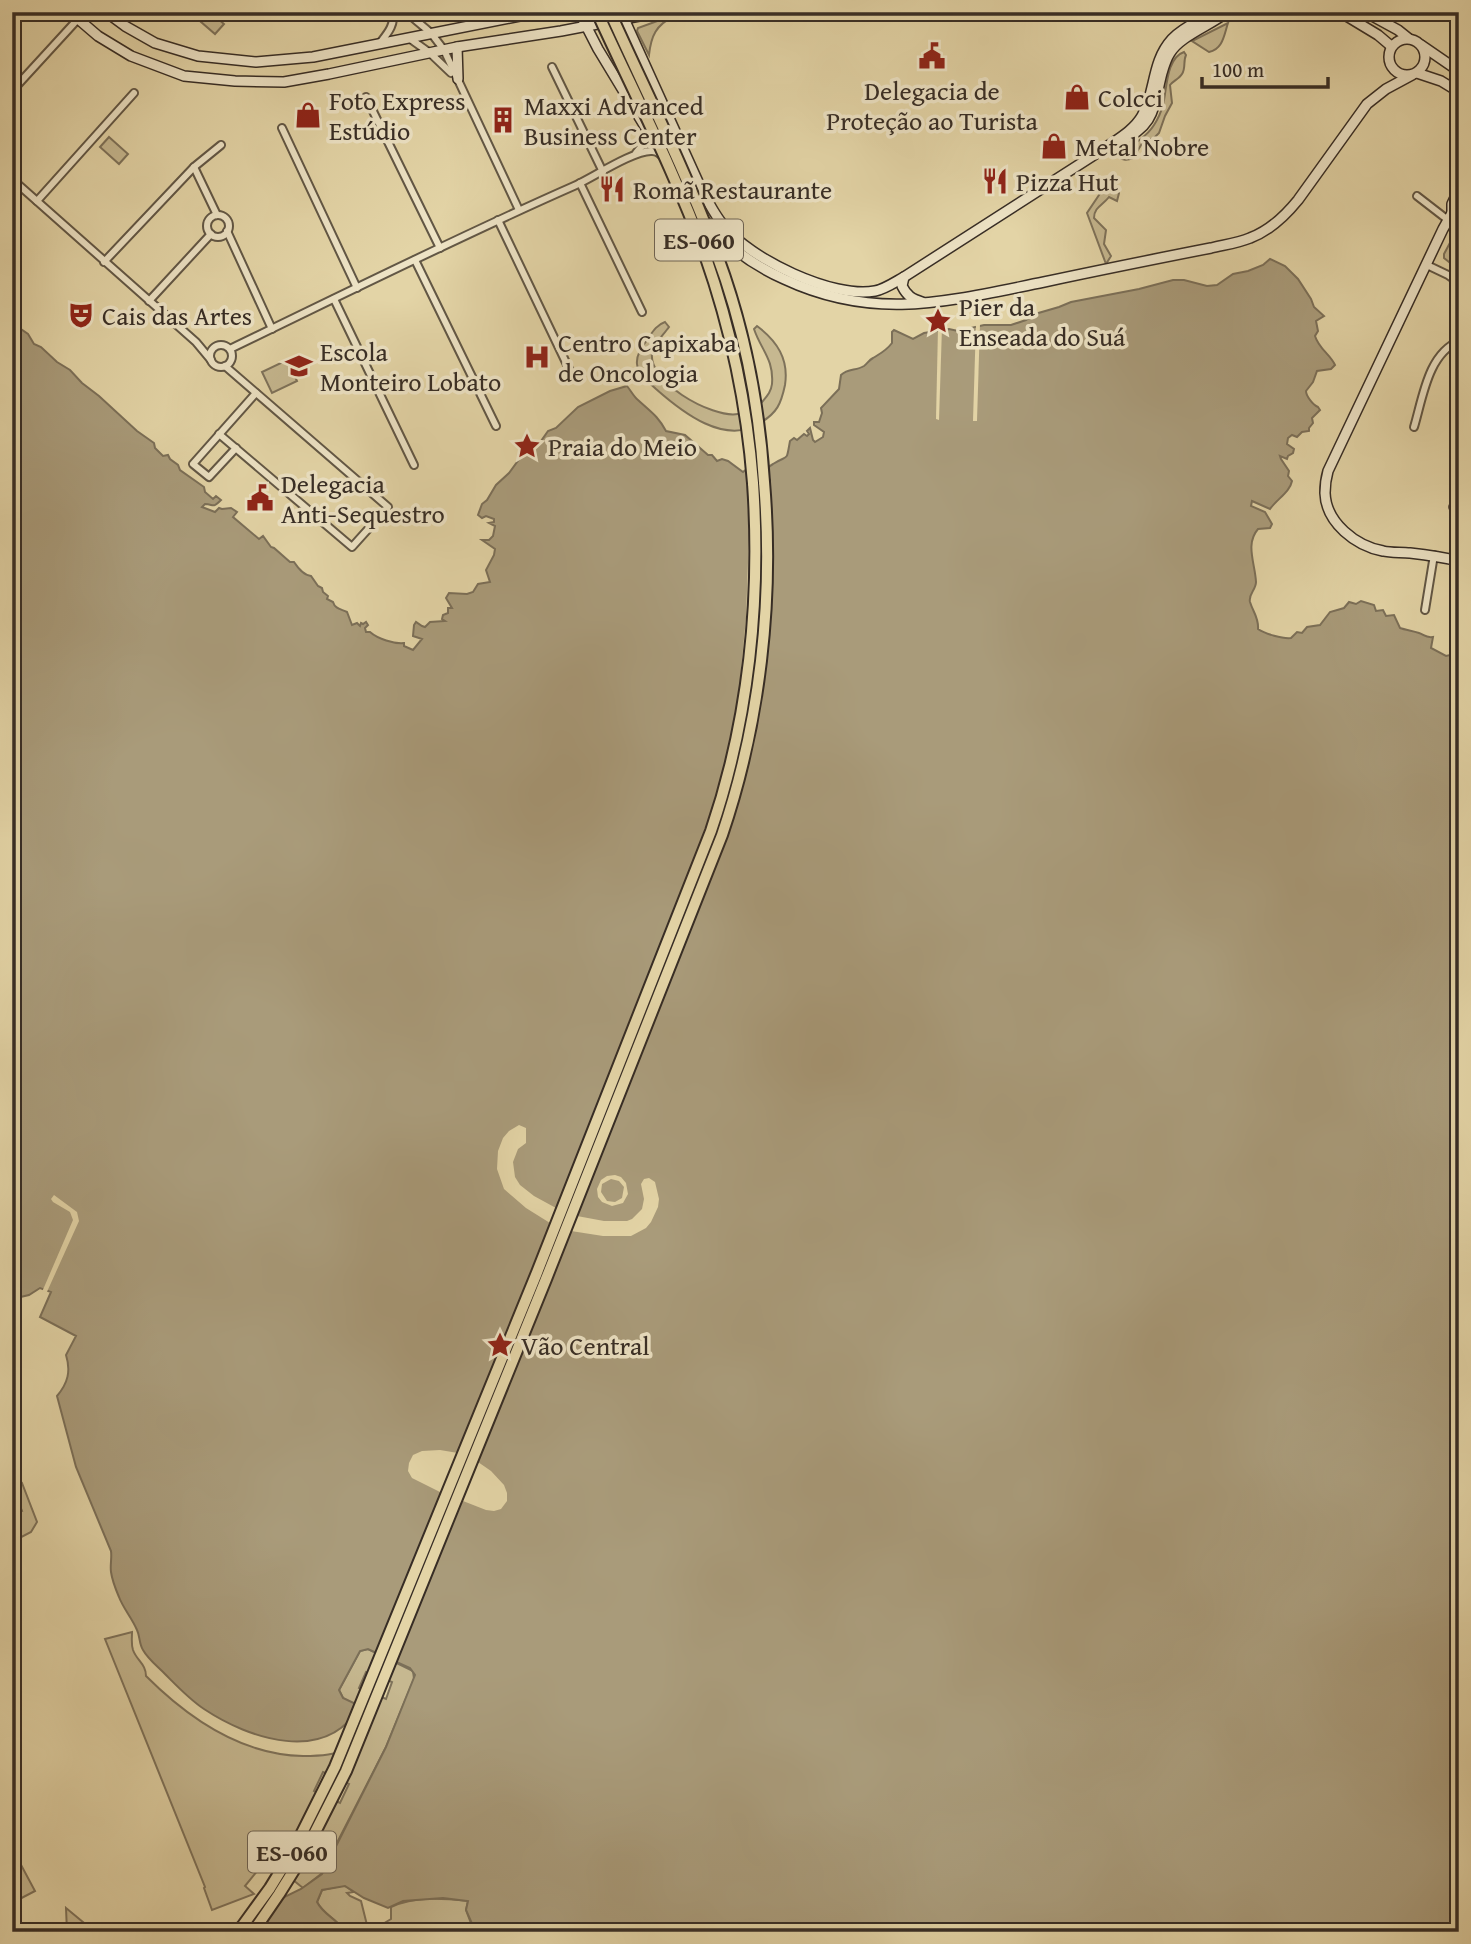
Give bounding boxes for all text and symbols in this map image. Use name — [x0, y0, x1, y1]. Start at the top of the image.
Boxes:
public building icon: Delegacia de Proteção ao Turista — [917, 41, 947, 71]
scale bar — [1202, 46, 1328, 90]
text: 100 m — [1212, 54, 1264, 85]
place label: Delegacia de Proteção ao Turista — [826, 71, 1038, 140]
place label: Colcci — [1098, 78, 1163, 117]
place label: Foto Express Estúdio — [329, 81, 466, 150]
shop icon: Colcci — [1062, 82, 1092, 112]
place label: Maxxi Advanced Business Center — [524, 86, 704, 155]
shop icon: Foto Express Estúdio — [293, 100, 323, 130]
building icon: Maxxi Advanced Business Center — [488, 105, 518, 135]
place label: Metal Nobre — [1075, 127, 1209, 166]
shop icon: Metal Nobre — [1039, 131, 1069, 161]
place label: Pizza Hut — [1016, 162, 1119, 201]
restaurant icon: Pizza Hut — [980, 166, 1010, 196]
place label: Romã Restaurante — [633, 170, 832, 209]
restaurant icon: Romã Restaurante — [597, 174, 627, 204]
road number: ES-060 — [655, 220, 743, 260]
place label: Pier da Enseada do Suá — [959, 287, 1126, 356]
place label: Cais das Artes — [102, 296, 252, 335]
theatre icon: Cais das Artes — [66, 300, 96, 330]
place icon: Pier da Enseada do Suá — [923, 306, 953, 336]
place label: Centro Capixaba de Oncologia — [558, 323, 737, 392]
place label: Escola Monteiro Lobato — [320, 332, 501, 401]
hospital icon: Centro Capixaba de Oncologia — [522, 342, 552, 372]
school or university icon: Escola Monteiro Lobato — [284, 351, 314, 381]
place label: Praia do Meio — [548, 427, 697, 466]
place icon: Praia do Meio — [512, 431, 542, 461]
place label: Delegacia Anti-Sequestro — [281, 464, 445, 533]
public building icon: Delegacia Anti-Sequestro — [245, 483, 275, 513]
place label: Vão Central — [521, 1326, 649, 1365]
place icon: Vão Central — [485, 1330, 515, 1360]
road number: ES-060 — [248, 1831, 336, 1872]

